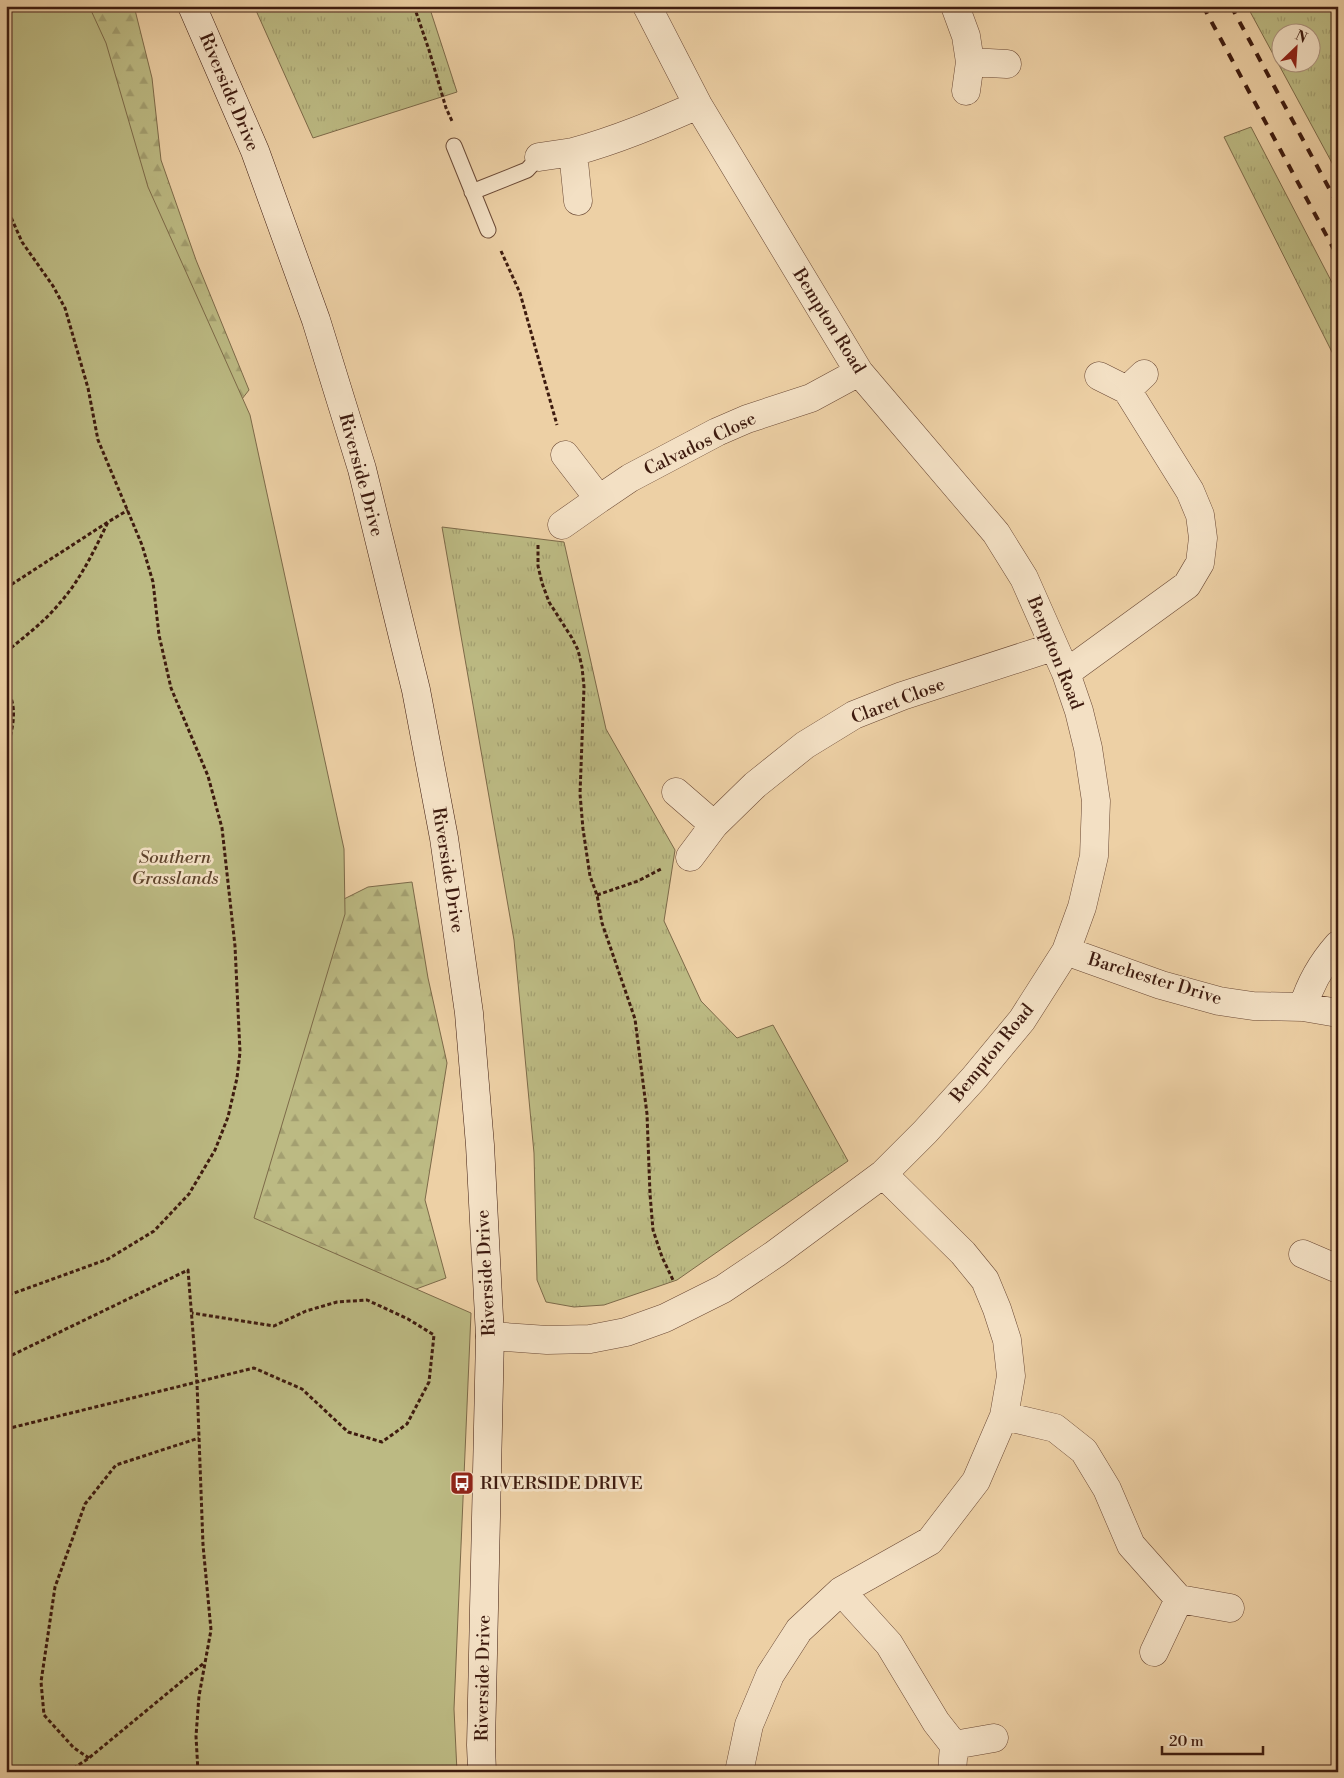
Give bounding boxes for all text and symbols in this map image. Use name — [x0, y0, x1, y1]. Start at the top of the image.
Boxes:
north arrow — [1272, 22, 1322, 72]
text: N — [1292, 27, 1310, 48]
street label: Riverside Drive — [194, 29, 264, 155]
street label: Bempton Road — [787, 263, 871, 379]
street label: Calvados Close — [640, 407, 760, 481]
street label: Riverside Drive — [334, 411, 388, 539]
street label: Bempton Road — [1021, 592, 1088, 714]
street label: Claret Close — [848, 673, 948, 729]
street label: Riverside Drive — [427, 806, 469, 934]
park label: Southern Grasslands — [132, 846, 219, 890]
street label: Barchester Drive — [1084, 947, 1225, 1010]
street label: Bempton Road — [945, 998, 1039, 1108]
street label: Riverside Drive — [471, 1209, 501, 1337]
bus stop icon: RIVERSIDE DRIVE — [449, 1470, 475, 1496]
place label: RIVERSIDE DRIVE — [480, 1472, 643, 1495]
street label: Riverside Drive — [470, 1615, 496, 1741]
scale bar — [1162, 1723, 1263, 1755]
text: 20 m — [1169, 1732, 1204, 1751]

